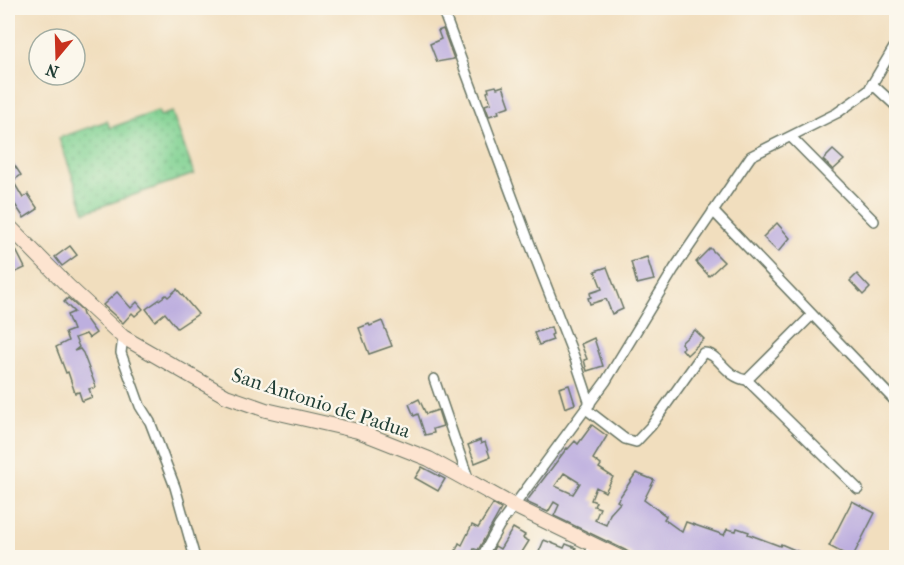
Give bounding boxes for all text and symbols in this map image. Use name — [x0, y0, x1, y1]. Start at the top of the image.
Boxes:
north arrow — [27, 27, 87, 87]
text: N — [43, 59, 61, 82]
street label: San Antonio de Padua — [229, 363, 414, 443]

